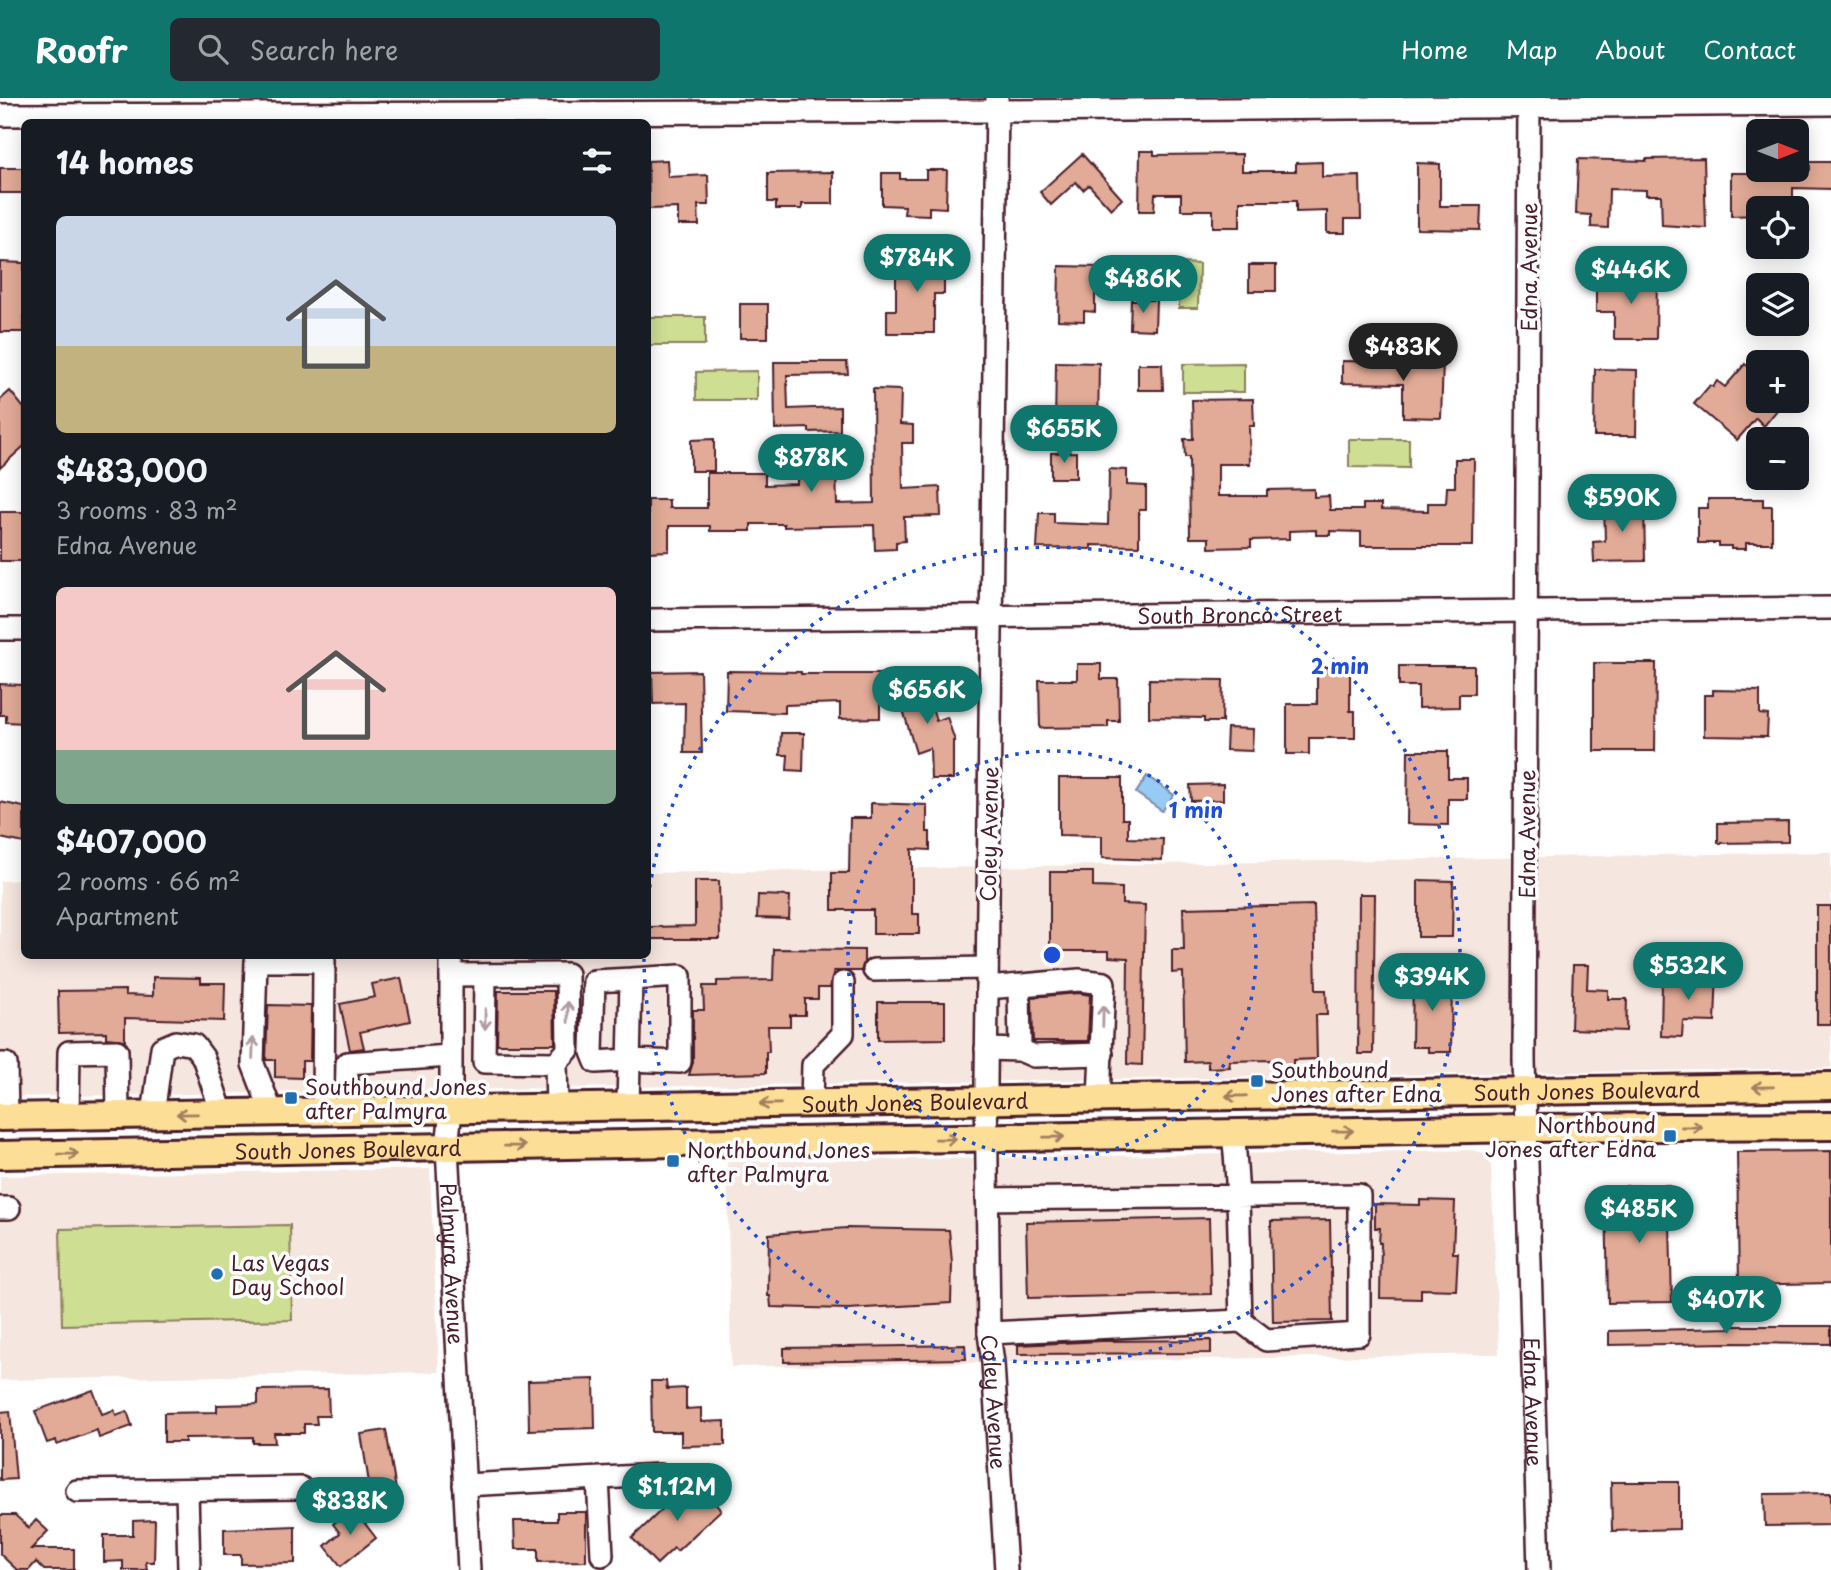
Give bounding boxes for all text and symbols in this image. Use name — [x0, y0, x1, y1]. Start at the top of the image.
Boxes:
search box — [170, 18, 660, 81]
text: Roofr — [35, 24, 128, 74]
icon: search — [194, 30, 232, 68]
text: Search here — [250, 30, 398, 69]
text: Home — [1401, 31, 1468, 67]
text: Map — [1506, 31, 1557, 67]
text: About — [1595, 31, 1665, 67]
text: Contact — [1703, 31, 1796, 67]
north arrow — [1746, 119, 1810, 182]
map controls — [1746, 119, 1809, 490]
text: 14 homes — [56, 139, 194, 184]
icon: filters — [578, 142, 616, 180]
button: locate — [1746, 196, 1809, 259]
street label: Edna Avenue — [1512, 202, 1544, 332]
pin: $784K — [868, 234, 966, 294]
text: $784K — [880, 239, 954, 274]
pin: $446K — [1582, 246, 1680, 306]
text: $446K — [1591, 251, 1671, 286]
pin: $486K — [1094, 256, 1192, 315]
text: $486K — [1104, 260, 1182, 295]
icon: home — [273, 261, 399, 387]
button: layers — [1746, 273, 1809, 336]
pin: $483K — [1354, 324, 1452, 383]
text: $483K — [1365, 328, 1441, 363]
button: + — [1746, 350, 1809, 413]
pin: $655K — [1015, 406, 1113, 465]
text: $655K — [1026, 410, 1102, 445]
button: − — [1746, 427, 1809, 490]
pin: $878K — [762, 434, 860, 494]
text: $878K — [774, 439, 848, 474]
text: $483,000 — [56, 447, 208, 492]
pin: $590K — [1573, 474, 1671, 534]
text: $590K — [1584, 479, 1660, 514]
text: 3 rooms · 83 m² — [56, 492, 238, 527]
text: Edna Avenue — [56, 527, 197, 562]
street label: South Bronco Street — [1137, 597, 1343, 631]
icon: home — [273, 632, 399, 758]
text: 2 min — [1311, 649, 1369, 681]
pin: $656K — [878, 666, 976, 726]
text: $656K — [888, 671, 966, 706]
street label: Coley Avenue — [971, 766, 1005, 902]
street label: Edna Avenue — [1510, 769, 1542, 899]
text: 1 min — [1169, 793, 1223, 825]
text: $407,000 — [56, 818, 207, 863]
text: 2 rooms · 66 m² — [56, 863, 240, 898]
text: Apartment — [56, 898, 179, 933]
pin: $532K — [1639, 942, 1737, 1002]
centre of rings — [1040, 943, 1064, 967]
text: $532K — [1649, 947, 1727, 982]
pin: $394K — [1383, 954, 1481, 1013]
text: $394K — [1394, 958, 1470, 993]
one-way arrow — [561, 1001, 574, 1024]
one-way arrow — [1097, 1005, 1110, 1028]
one-way arrow — [478, 1007, 492, 1030]
one-way arrow — [246, 1037, 260, 1060]
place label: Southbound Jones after Edna — [1271, 1053, 1443, 1109]
place label: Southbound Jones after Palmyra — [305, 1070, 487, 1126]
street label: South Jones Boulevard — [1473, 1072, 1700, 1108]
marker: Southbound Jones after Edna — [1249, 1073, 1265, 1089]
one-way arrow — [1752, 1080, 1775, 1094]
street label: South Jones Boulevard — [801, 1084, 1029, 1119]
one-way arrow — [1225, 1089, 1248, 1103]
marker: Southbound Jones after Palmyra — [283, 1090, 299, 1106]
one-way arrow — [759, 1097, 782, 1111]
one-way arrow — [176, 1107, 199, 1121]
place label: Northbound Jones after Edna — [1485, 1108, 1657, 1164]
one-way arrow — [1680, 1120, 1703, 1134]
one-way arrow — [1331, 1124, 1354, 1138]
marker: Northbound Jones after Edna — [1662, 1128, 1678, 1144]
one-way arrow — [1042, 1130, 1065, 1143]
street label: South Jones Boulevard — [234, 1131, 462, 1167]
one-way arrow — [934, 1132, 957, 1145]
place label: Northbound Jones after Palmyra — [687, 1133, 870, 1189]
one-way arrow — [504, 1139, 527, 1153]
one-way arrow — [56, 1147, 79, 1161]
marker: Northbound Jones after Palmyra — [665, 1153, 681, 1169]
street label: Palmyra Avenue — [433, 1182, 473, 1345]
pin: $485K — [1590, 1186, 1688, 1245]
text: $485K — [1601, 1190, 1677, 1225]
place label: Las Vegas Day School — [231, 1246, 345, 1302]
marker: Las Vegas Day School — [209, 1266, 225, 1282]
pin: $407K — [1677, 1276, 1775, 1336]
text: $407K — [1687, 1281, 1765, 1316]
street label: Coley Avenue — [973, 1332, 1016, 1470]
street label: Edna Avenue — [1516, 1337, 1552, 1467]
pin: $1.12M — [620, 1464, 734, 1523]
text: $1.12M — [638, 1468, 716, 1503]
pin: $838K — [301, 1478, 399, 1537]
text: $838K — [312, 1482, 388, 1517]

